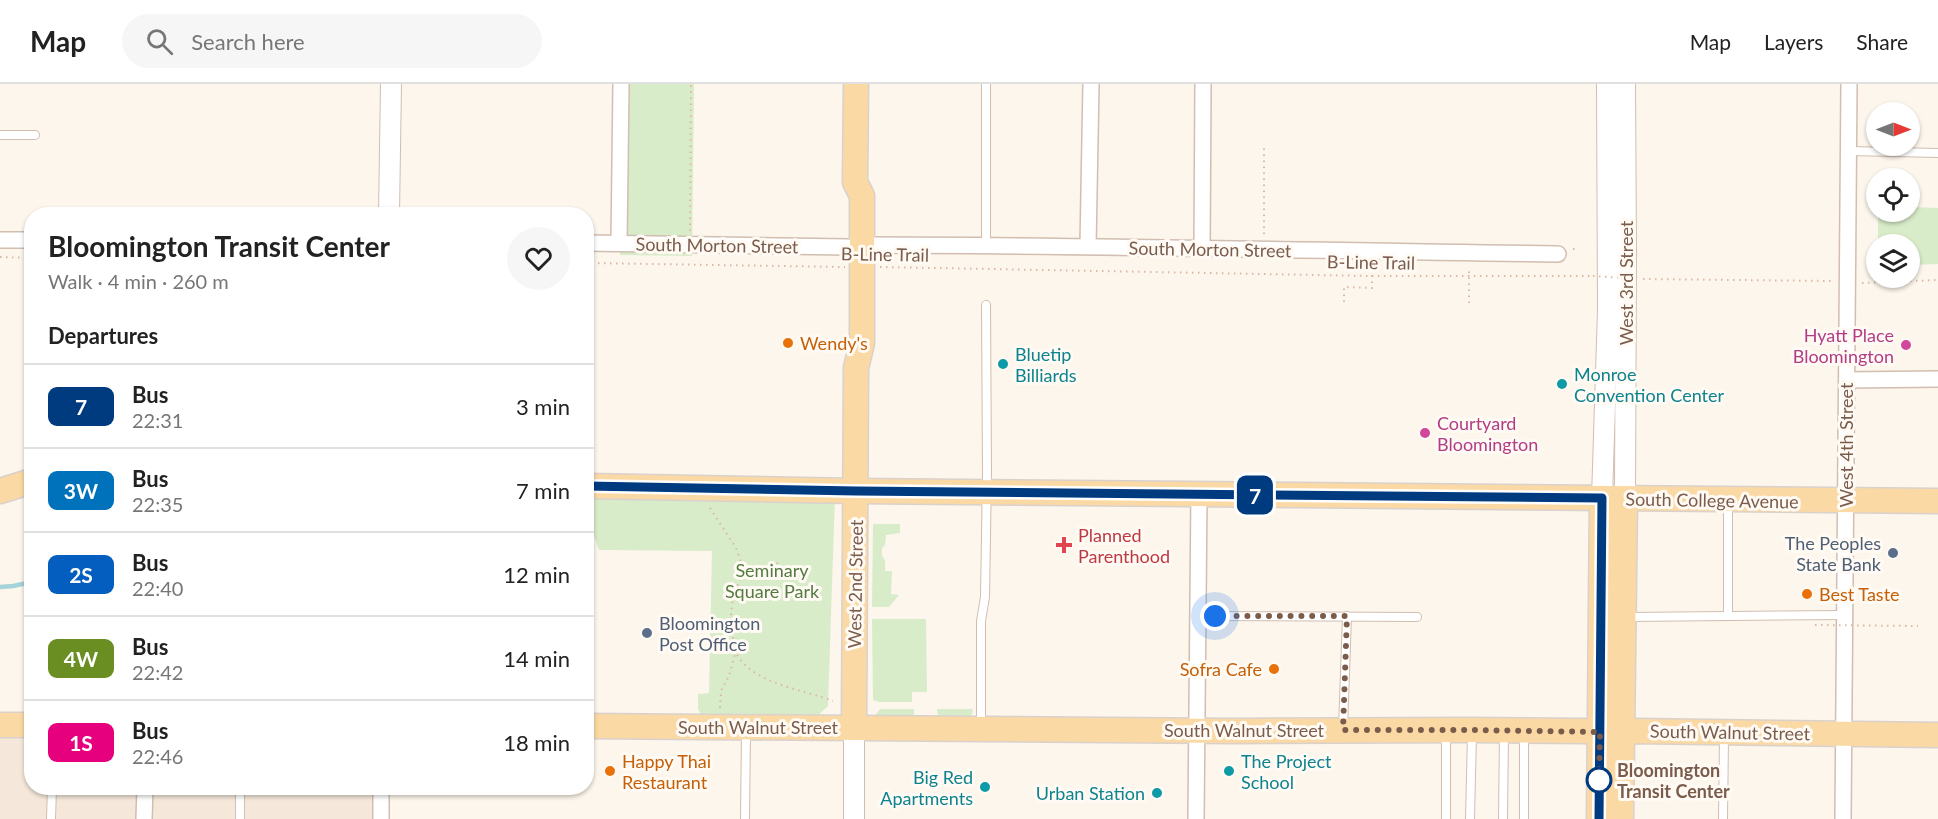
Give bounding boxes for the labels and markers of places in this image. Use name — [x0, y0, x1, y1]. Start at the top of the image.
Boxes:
place label: Hyatt Place Bloomington — [1793, 324, 1894, 367]
place label: Wendy's — [800, 332, 868, 354]
marker: Wendy's — [781, 336, 795, 350]
marker: Hyatt Place Bloomington — [1899, 338, 1913, 352]
place label: Bluetip Billiards — [1015, 343, 1077, 386]
marker: Bluetip Billiards — [996, 357, 1010, 371]
place label: Monroe Convention Center — [1574, 363, 1724, 406]
marker: Monroe Convention Center — [1555, 377, 1569, 391]
place label: Courtyard Bloomington — [1437, 412, 1538, 455]
marker: Courtyard Bloomington — [1418, 426, 1432, 440]
place label: Planned Parenthood — [1078, 524, 1170, 567]
place label: The Peoples State Bank — [1785, 532, 1882, 575]
marker: Planned Parenthood — [1055, 536, 1073, 554]
marker: The Peoples State Bank — [1886, 546, 1900, 560]
place label: Best Taste — [1819, 583, 1900, 605]
marker: Best Taste — [1800, 587, 1814, 601]
place label: Bloomington Post Office — [659, 612, 760, 655]
marker: Bloomington Post Office — [640, 626, 654, 640]
place label: Sofra Cafe — [1180, 658, 1262, 680]
marker: Sofra Cafe — [1267, 662, 1281, 676]
place label: Happy Thai Restaurant — [622, 750, 711, 793]
place label: The Project School — [1241, 750, 1332, 793]
place label: Bloomington Transit Center — [1617, 759, 1730, 802]
marker: Happy Thai Restaurant — [603, 764, 617, 778]
marker: The Project School — [1222, 764, 1236, 778]
place label: Big Red Apartments — [880, 766, 973, 809]
marker: Bloomington Transit Center — [1586, 767, 1612, 793]
marker: Big Red Apartments — [978, 780, 992, 794]
place label: Urban Station — [1036, 782, 1145, 804]
marker: Urban Station — [1150, 786, 1164, 800]

